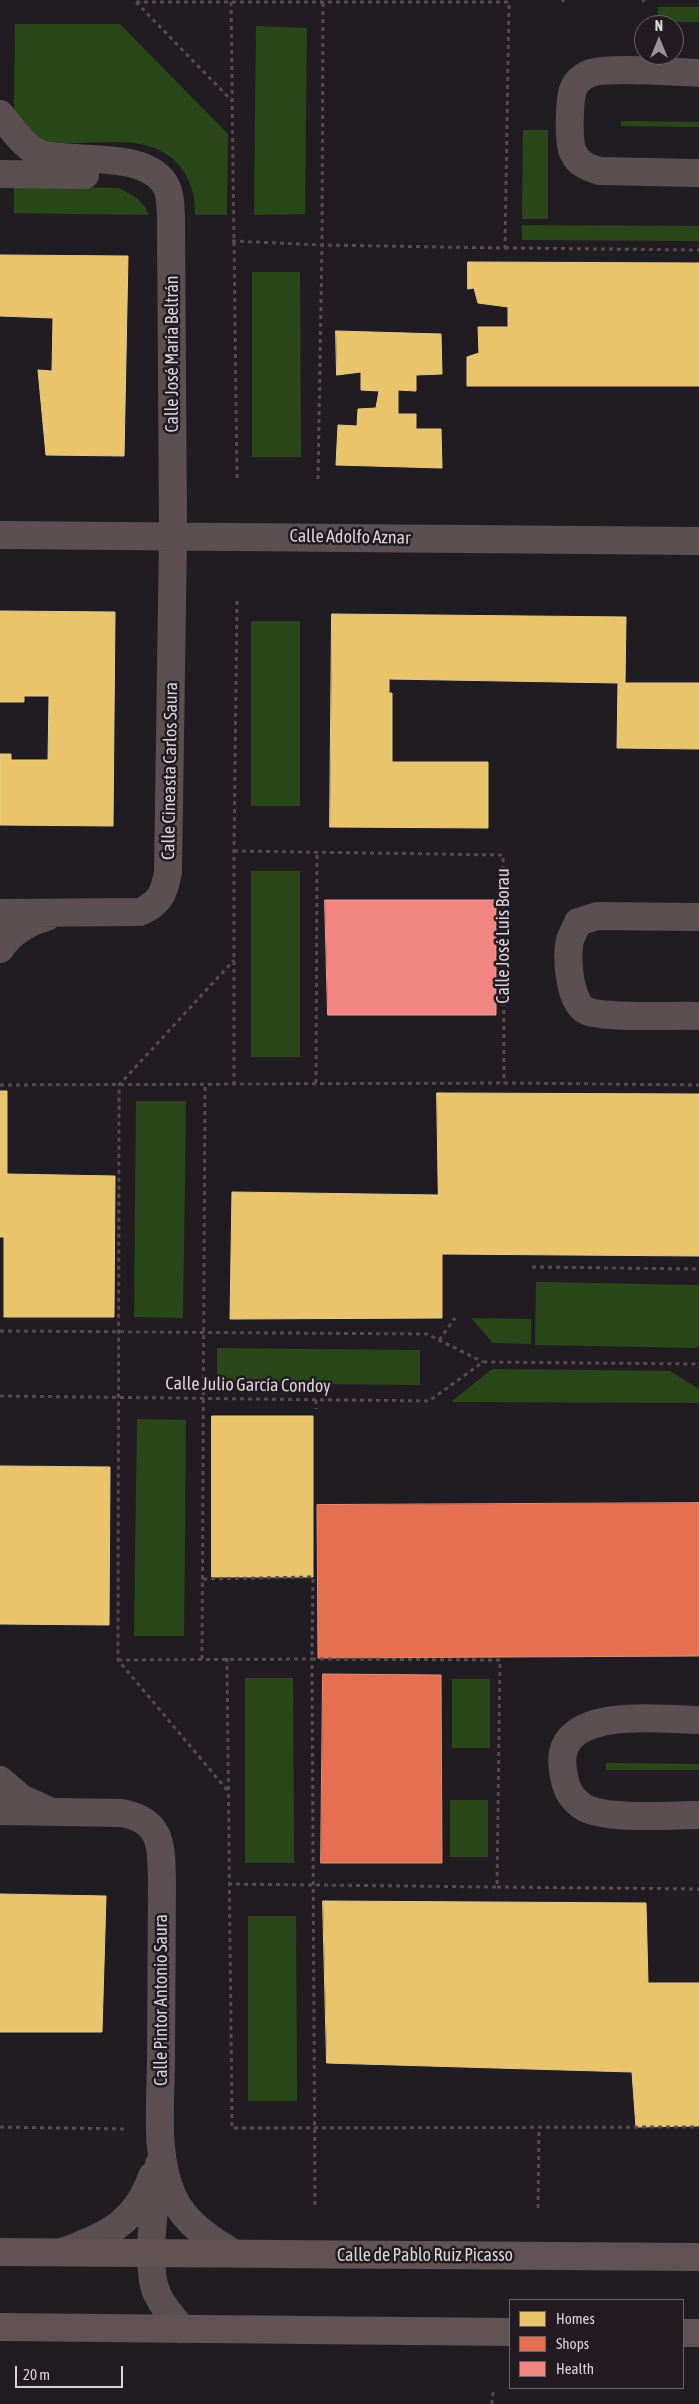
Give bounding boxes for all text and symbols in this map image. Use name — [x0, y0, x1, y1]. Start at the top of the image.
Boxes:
north arrow — [634, 15, 684, 65]
text: N — [655, 18, 663, 34]
street label: Calle José María Beltrán — [161, 275, 183, 433]
street label: Calle Adolfo Aznar — [289, 525, 411, 549]
street label: Calle Cineasta Carlos Saura — [158, 682, 182, 860]
street label: Calle José Luis Borau — [492, 868, 514, 1004]
street label: Calle Julio García Condoy — [165, 1373, 331, 1397]
street label: Calle Pintor Antonio Saura — [150, 1914, 172, 2086]
street label: Calle de Pablo Ruiz Picasso — [337, 2244, 513, 2266]
legend — [509, 2299, 684, 2389]
text: Homes — [556, 2310, 595, 2327]
text: Shops — [556, 2335, 589, 2352]
scale bar — [18, 2356, 125, 2388]
text: Health — [556, 2360, 594, 2377]
text: 20 m — [23, 2366, 50, 2383]

